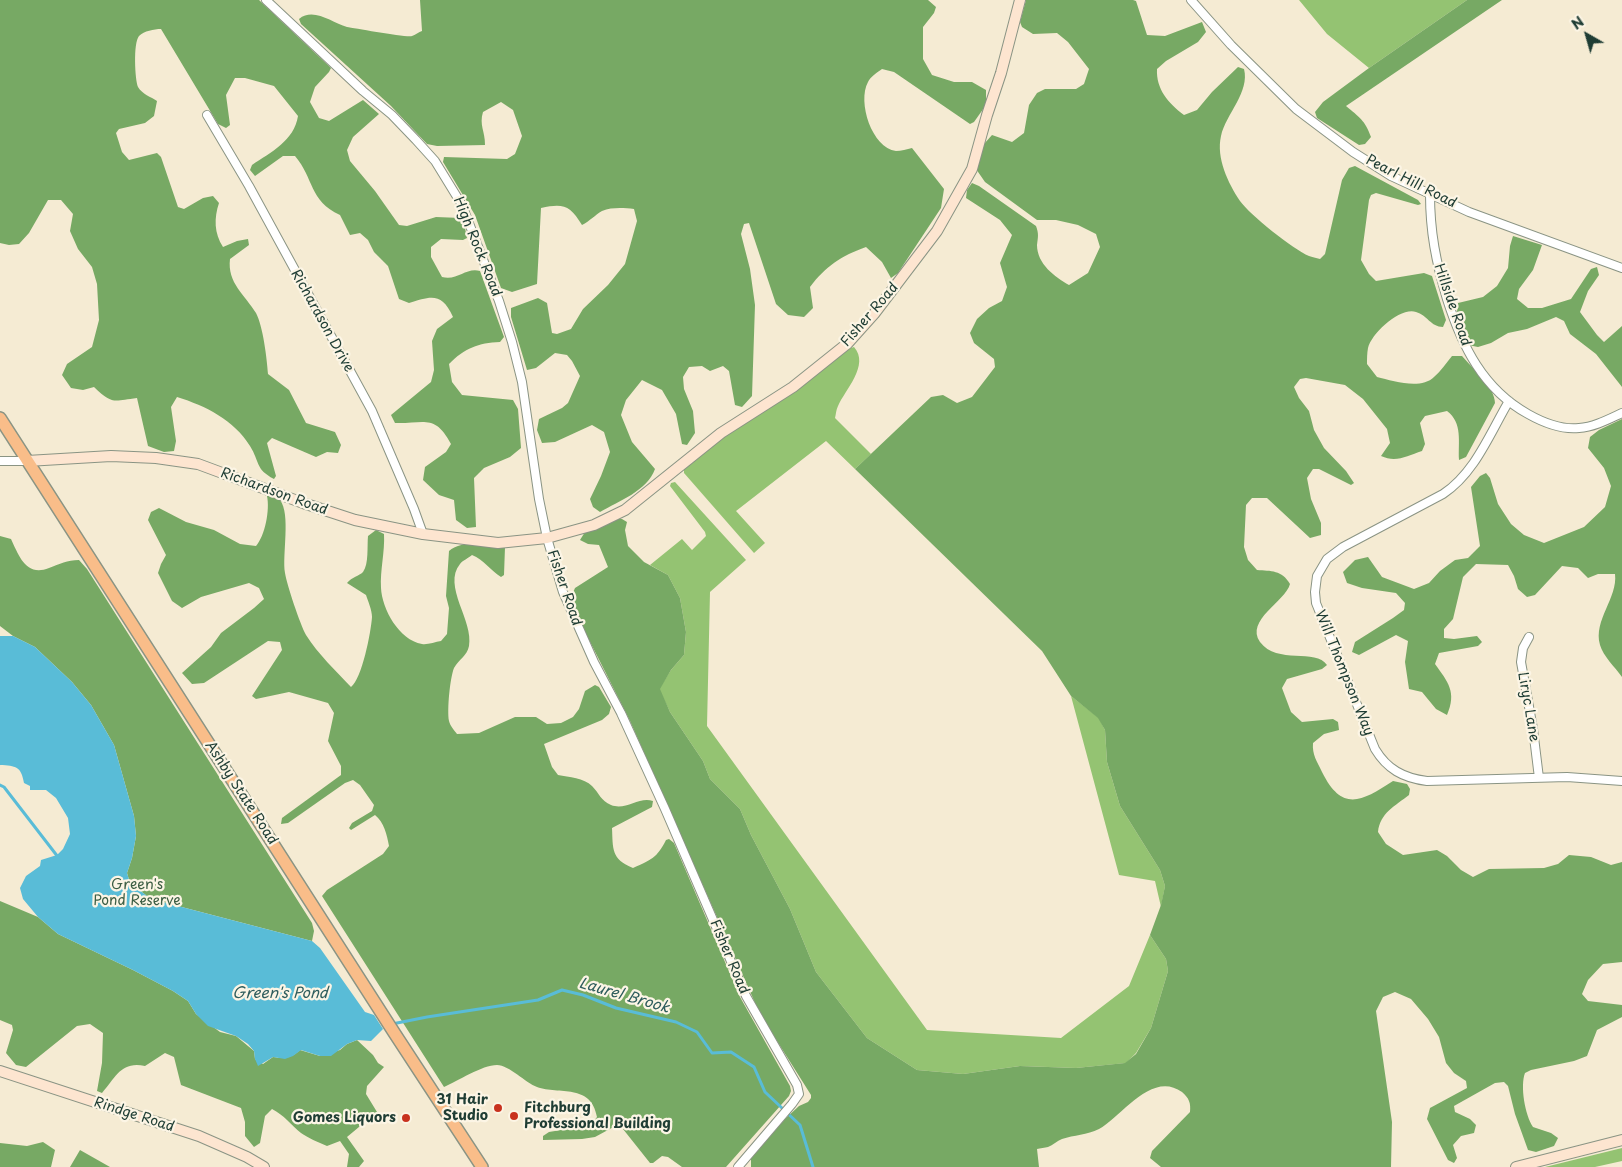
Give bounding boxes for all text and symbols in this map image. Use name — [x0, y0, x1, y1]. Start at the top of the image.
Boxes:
north arrow — [1562, 10, 1612, 60]
text: N — [1567, 11, 1588, 34]
street label: Pearl Hill Road — [1363, 152, 1459, 212]
street label: High Rock Road — [449, 195, 505, 299]
street label: Hillside Road — [1430, 261, 1474, 349]
street label: Richardson Drive — [287, 267, 357, 375]
street label: Fisher Road — [838, 280, 902, 350]
street label: Richardson Road — [218, 465, 330, 519]
street label: Fisher Road — [543, 548, 585, 628]
street label: Will Thompson Way — [1311, 608, 1377, 738]
street label: Liryc Lane — [1514, 671, 1542, 743]
street label: Ashby State Road — [201, 738, 281, 848]
park label: Green's Pond Reserve — [93, 877, 181, 910]
street label: Fisher Road — [706, 917, 752, 997]
water label: Laurel Brook — [577, 975, 671, 1017]
water label: Green's Pond — [232, 985, 328, 1003]
place label: 31 Hair Studio — [436, 1092, 488, 1124]
street label: Rindge Road — [92, 1094, 176, 1136]
place label: Fitchburg Professional Building — [524, 1100, 671, 1132]
marker: 31 Hair Studio — [492, 1102, 504, 1114]
place label: Gomes Liquors — [293, 1110, 396, 1126]
marker: Fitchburg Professional Building — [508, 1110, 520, 1122]
marker: Gomes Liquors — [400, 1112, 412, 1124]

